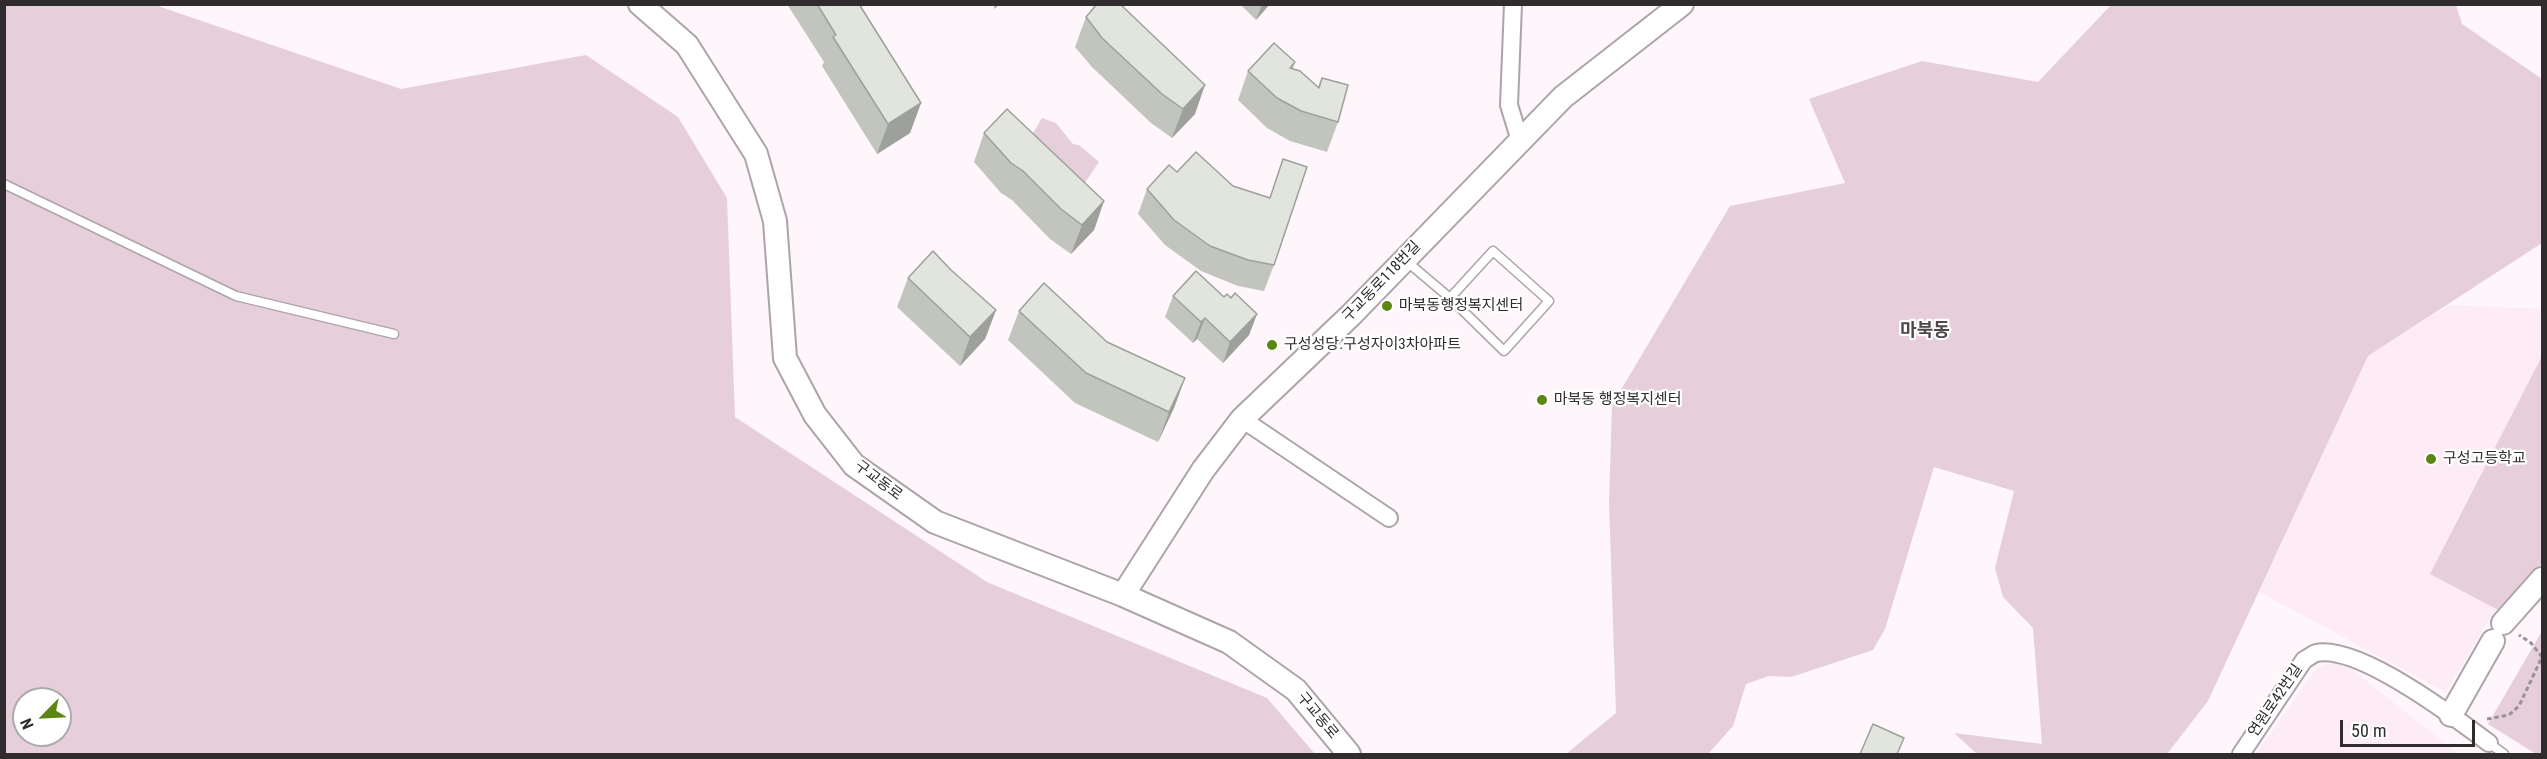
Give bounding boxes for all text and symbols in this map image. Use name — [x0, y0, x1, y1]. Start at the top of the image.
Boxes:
street label: 구교동로118번길 — [1339, 238, 1425, 326]
place label: 마북동행정복지센터 — [1399, 297, 1523, 315]
marker: 마북동행정복지센터 — [1380, 299, 1394, 313]
district label: 마북동 — [1900, 320, 1950, 342]
place label: 구성성당.구성자이3차아파트 — [1284, 336, 1461, 354]
marker: 구성성당.구성자이3차아파트 — [1265, 338, 1279, 352]
place label: 마북동 행정복지센터 — [1554, 391, 1682, 409]
marker: 마북동 행정복지센터 — [1535, 393, 1549, 407]
place label: 구성고등학교 — [2443, 450, 2526, 468]
marker: 구성고등학교 — [2424, 452, 2438, 466]
street label: 구교동로 — [851, 457, 905, 505]
street label: 연원로42번길 — [2245, 661, 2307, 741]
north arrow — [12, 687, 72, 747]
street label: 구교동로 — [1292, 689, 1342, 743]
scale bar — [2343, 708, 2478, 746]
text: N — [16, 715, 38, 732]
text: 50 m — [2351, 720, 2386, 741]

